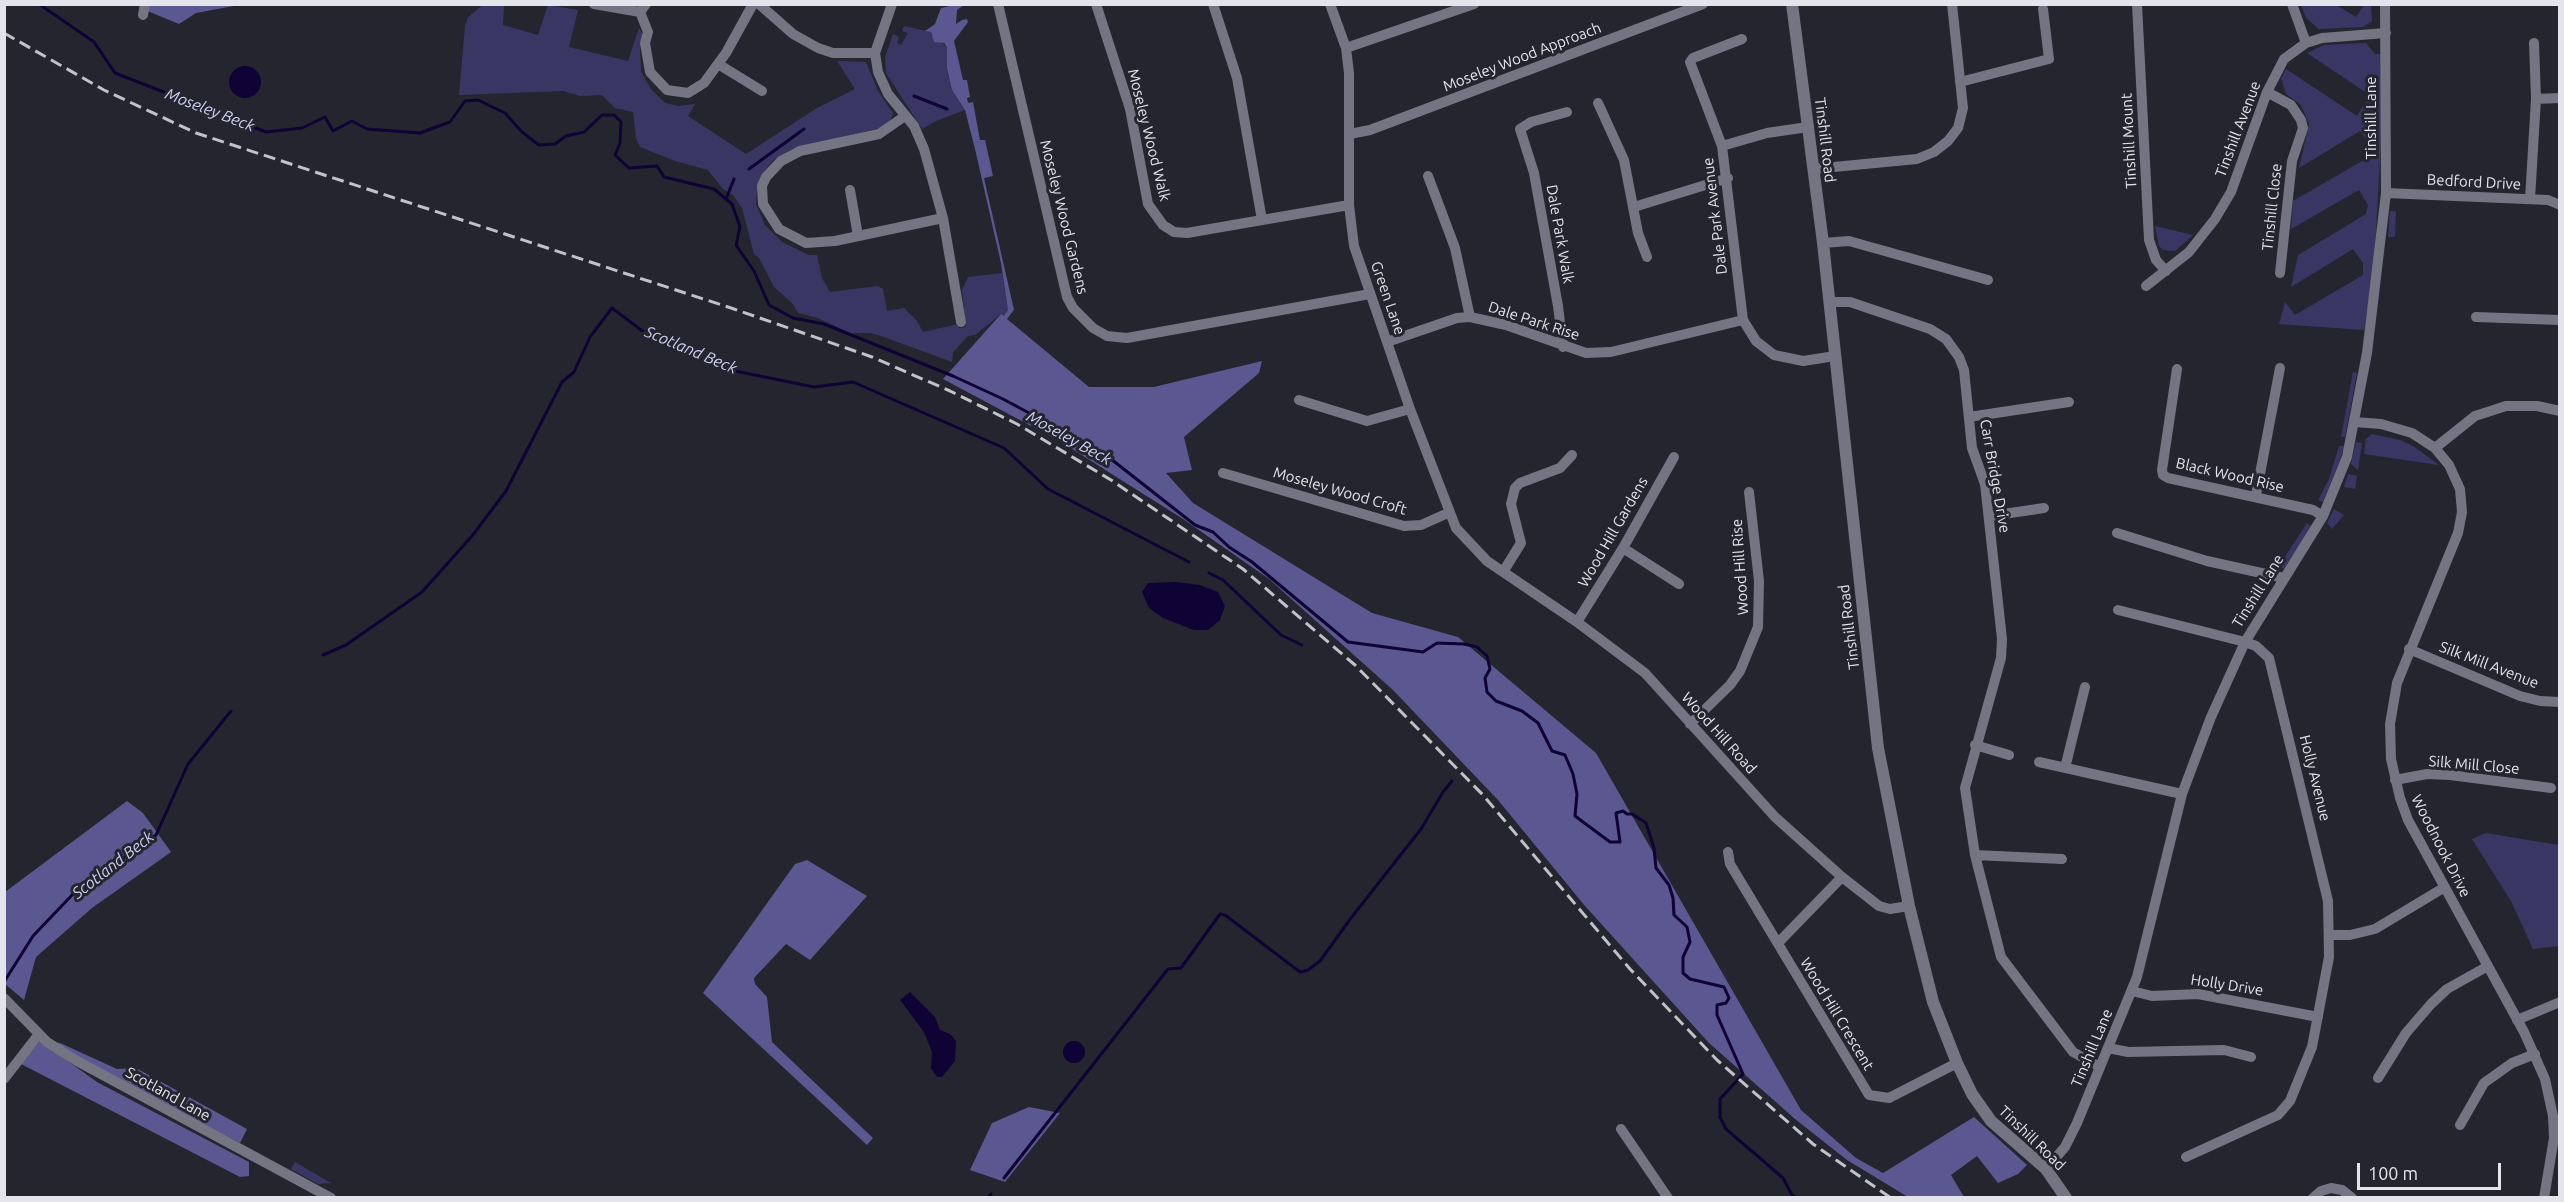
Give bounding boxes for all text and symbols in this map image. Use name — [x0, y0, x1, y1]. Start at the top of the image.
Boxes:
street label: Moseley Wood Approach — [1440, 19, 1604, 95]
street label: Moseley Wood Walk — [1124, 67, 1174, 203]
street label: Tinshill Lane — [2362, 76, 2380, 160]
street label: Tinshill Avenue — [2211, 78, 2265, 180]
water label: Moseley Beck — [163, 84, 257, 136]
street label: Tinshill Mount — [2118, 93, 2140, 189]
street label: Tinshill Road — [1811, 96, 1839, 184]
street label: Moseley Wood Gardens — [1036, 138, 1092, 296]
street label: Dale Park Avenue — [1699, 156, 1731, 276]
street label: Tinshill Close — [2258, 163, 2286, 251]
street label: Bedford Drive — [2426, 171, 2522, 193]
street label: Dale Park Walk — [1542, 183, 1578, 285]
street label: Green Lane — [1367, 259, 1409, 337]
street label: Dale Park Rise — [1486, 298, 1582, 344]
water label: Scotland Beck — [642, 322, 740, 378]
water label: Moseley Beck — [1023, 407, 1115, 469]
street label: Carr Bridge Drive — [1976, 418, 2014, 534]
street label: Black Wood Rise — [2174, 454, 2286, 496]
street label: Moseley Wood Croft — [1271, 463, 1409, 519]
street label: Wood Hill Gardens — [1574, 474, 1652, 590]
street label: Wood Hill Rise — [1728, 518, 1752, 616]
street label: Tinshill Lane — [2228, 551, 2288, 631]
street label: Tinshill Road — [1835, 583, 1863, 671]
street label: Silk Mill Avenue — [2437, 638, 2541, 692]
street label: Wood Hill Road — [1678, 689, 1760, 777]
street label: Holly Avenue — [2296, 733, 2334, 823]
street label: Silk Mill Close — [2428, 752, 2520, 778]
street label: Woodnook Drive — [2407, 792, 2475, 900]
water label: Scotland Beck — [68, 827, 158, 903]
street label: Wood Hill Crescent — [1796, 954, 1878, 1074]
street label: Holly Drive — [2189, 970, 2265, 1000]
street label: Tinshill Lane — [2067, 1006, 2117, 1090]
street label: Scotland Lane — [122, 1063, 214, 1125]
street label: Tinshill Road — [1995, 1102, 2069, 1174]
scale bar — [2360, 1151, 2504, 1189]
text: 100 m — [2368, 1163, 2418, 1183]

